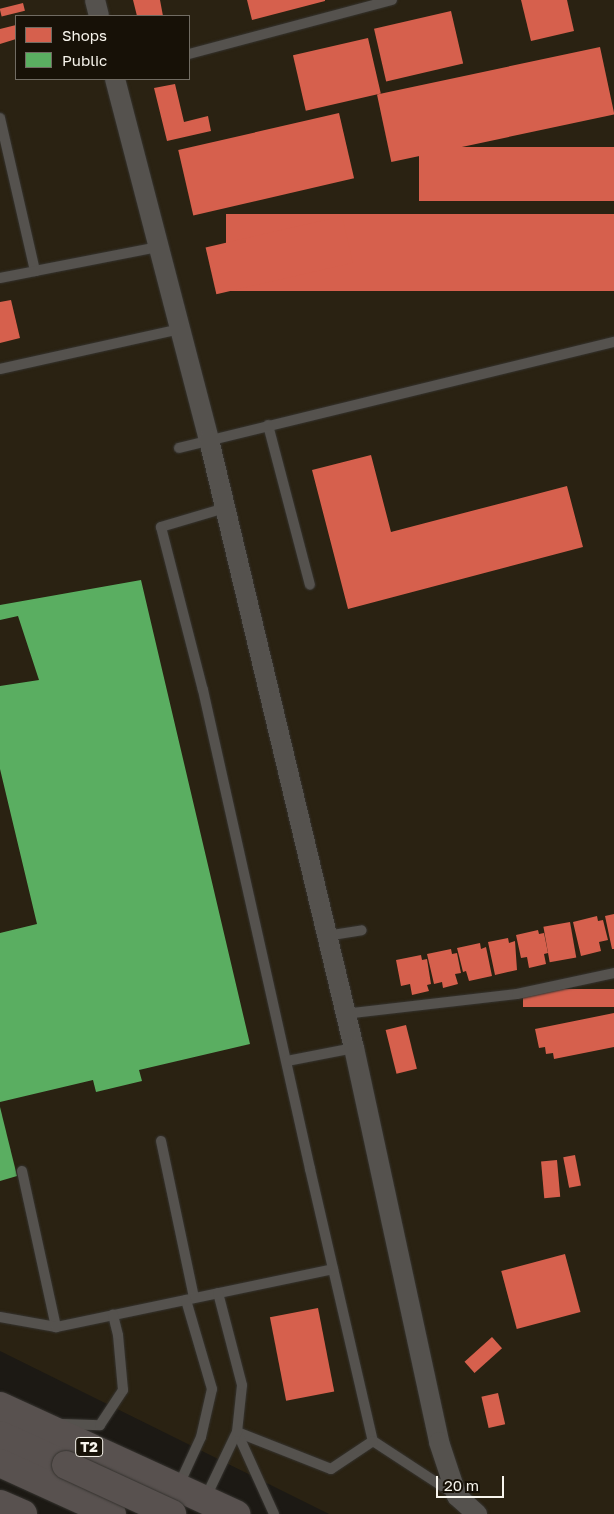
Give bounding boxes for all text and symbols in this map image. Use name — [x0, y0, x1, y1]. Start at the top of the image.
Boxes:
legend — [15, 15, 190, 80]
text: Shops — [62, 26, 107, 44]
text: Public — [62, 51, 107, 69]
road number: T2 — [74, 1435, 104, 1458]
scale bar — [439, 1466, 506, 1498]
text: 20 m — [444, 1476, 479, 1494]

